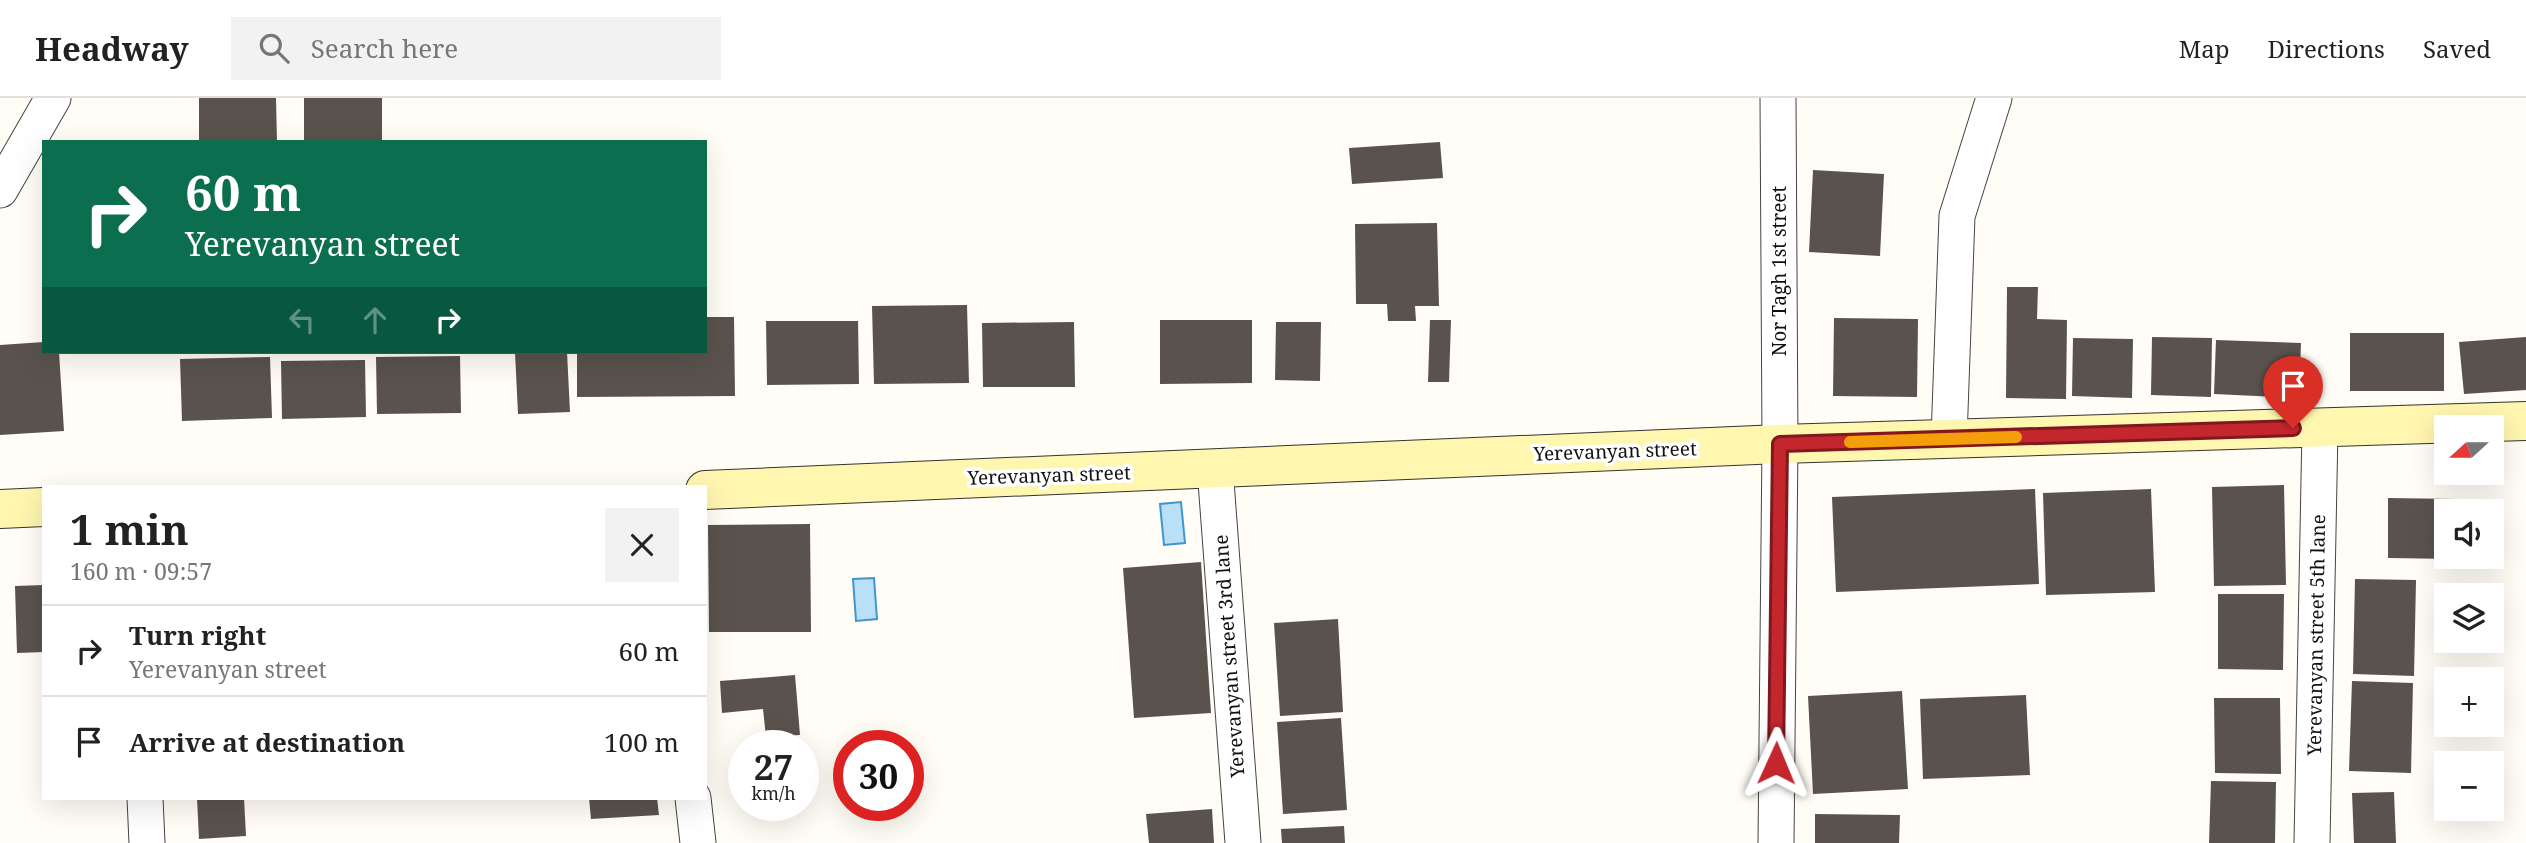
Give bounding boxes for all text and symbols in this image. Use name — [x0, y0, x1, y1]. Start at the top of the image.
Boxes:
search box — [231, 17, 721, 80]
text: Headway — [35, 26, 189, 71]
icon: search — [255, 29, 293, 67]
text: Search here — [311, 30, 458, 66]
text: Map — [2179, 32, 2230, 65]
text: Directions — [2268, 32, 2385, 65]
text: Saved — [2423, 32, 2491, 65]
text: 60 m — [185, 159, 301, 225]
icon: right — [70, 168, 161, 259]
street label: Nor Tagh 1st street — [1766, 185, 1792, 356]
text: Yerevanyan street — [185, 222, 460, 265]
icon: left — [283, 301, 321, 339]
icon: ahead — [356, 301, 394, 339]
icon: right — [429, 301, 467, 339]
pin — [2263, 356, 2323, 428]
icon: arrive — [2274, 367, 2312, 405]
north arrow — [2434, 415, 2504, 485]
map controls — [2434, 415, 2504, 821]
street label: Yerevanyan street — [1532, 435, 1697, 467]
street label: Yerevanyan street — [966, 459, 1131, 491]
button: sound — [2434, 499, 2504, 569]
text: 1 min — [70, 500, 189, 557]
button: close — [605, 508, 679, 582]
street label: Yerevanyan street 5th lane — [2301, 514, 2331, 757]
street label: Yerevanyan street 3rd lane — [1208, 534, 1251, 779]
text: 160 m · 09:57 — [70, 555, 212, 587]
button: layers — [2434, 583, 2504, 653]
text: Turn right — [129, 617, 266, 653]
icon: right — [70, 632, 108, 670]
text: 60 m — [619, 633, 679, 669]
text: Yerevanyan street — [129, 653, 327, 685]
button: + — [2434, 667, 2504, 737]
icon: arrive — [70, 723, 108, 761]
text: Arrive at destination — [129, 724, 405, 760]
text: 100 m — [604, 724, 679, 760]
position arrow — [1739, 726, 1813, 800]
speed limit sign: 30 — [833, 730, 924, 821]
text: 27 — [754, 743, 793, 790]
button: − — [2434, 751, 2504, 821]
text: km/h — [751, 781, 796, 805]

